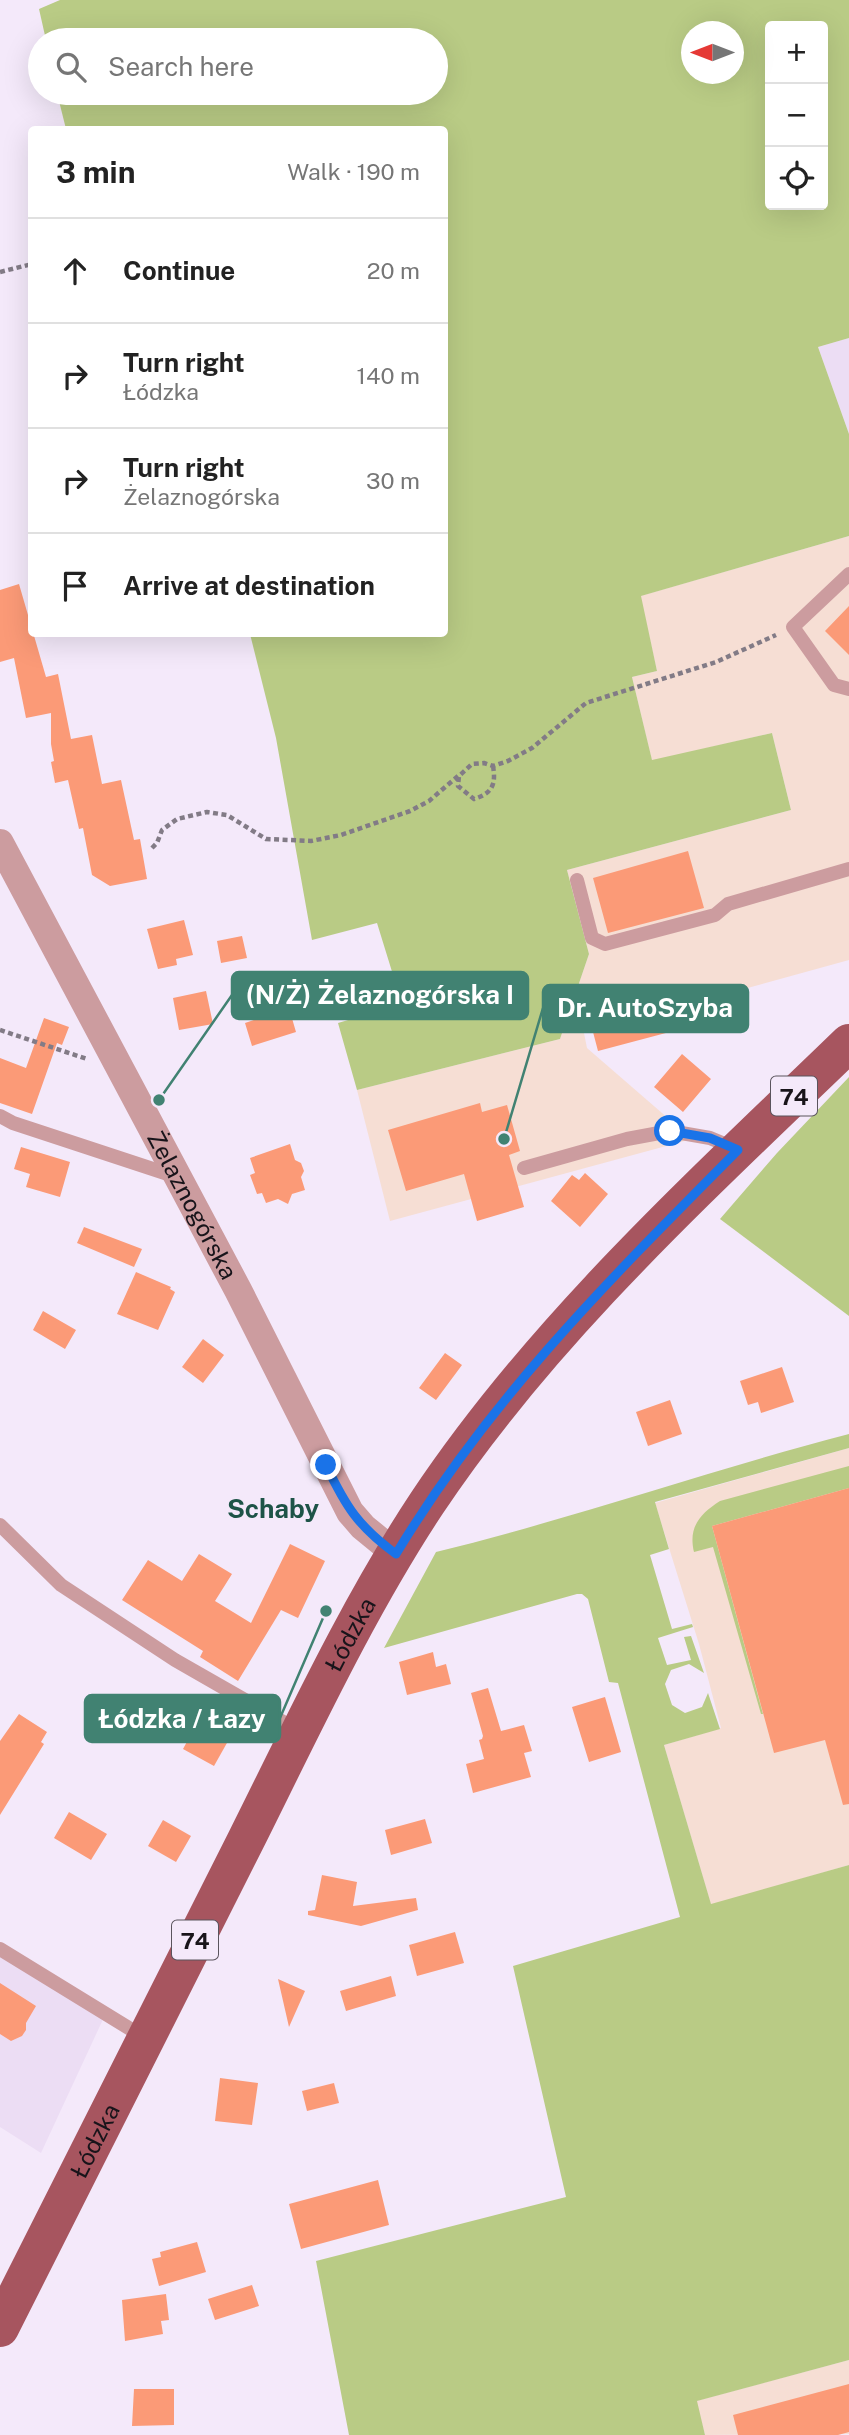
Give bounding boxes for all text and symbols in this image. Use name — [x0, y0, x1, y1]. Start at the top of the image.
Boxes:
north arrow — [681, 21, 744, 84]
map controls — [765, 21, 828, 210]
button: + — [765, 21, 828, 84]
search box — [28, 28, 448, 105]
icon: search — [52, 48, 90, 86]
text: Search here — [108, 51, 254, 82]
button: − — [765, 84, 828, 147]
button: locate — [765, 147, 828, 210]
text: 3 min — [56, 154, 135, 190]
text: Walk · 190 m — [287, 158, 420, 185]
icon: ahead — [56, 252, 94, 290]
text: Continue — [123, 255, 235, 286]
text: 20 m — [367, 257, 420, 284]
text: Turn right — [123, 347, 245, 378]
icon: right — [56, 357, 94, 395]
text: 140 m — [357, 362, 420, 389]
text: Łódzka — [123, 378, 199, 405]
text: Turn right — [123, 452, 245, 483]
icon: right — [56, 462, 94, 500]
text: 30 m — [366, 467, 420, 494]
text: Żelaznogórska — [123, 483, 280, 510]
icon: arrive — [56, 567, 94, 605]
text: Arrive at destination — [123, 570, 375, 601]
callout: (N/Ż) Żelaznogórska I — [232, 972, 528, 1019]
text: (N/Ż) Żelaznogórska I — [246, 979, 514, 1010]
callout: Dr. AutoSzyba — [543, 985, 748, 1032]
text: Dr. AutoSzyba — [557, 992, 733, 1023]
road number: 74 — [771, 1077, 817, 1116]
route start — [654, 1115, 685, 1146]
street label: Żelaznogórska — [142, 1126, 244, 1284]
route end — [310, 1449, 341, 1480]
district label: Schaby — [227, 1493, 319, 1524]
street label: Łódzka — [319, 1592, 381, 1676]
callout: Łódzka / Łazy — [85, 1695, 280, 1742]
text: Łódzka / Łazy — [98, 1703, 266, 1734]
road number: 74 — [172, 1921, 218, 1960]
street label: Łódzka — [64, 2099, 125, 2182]

